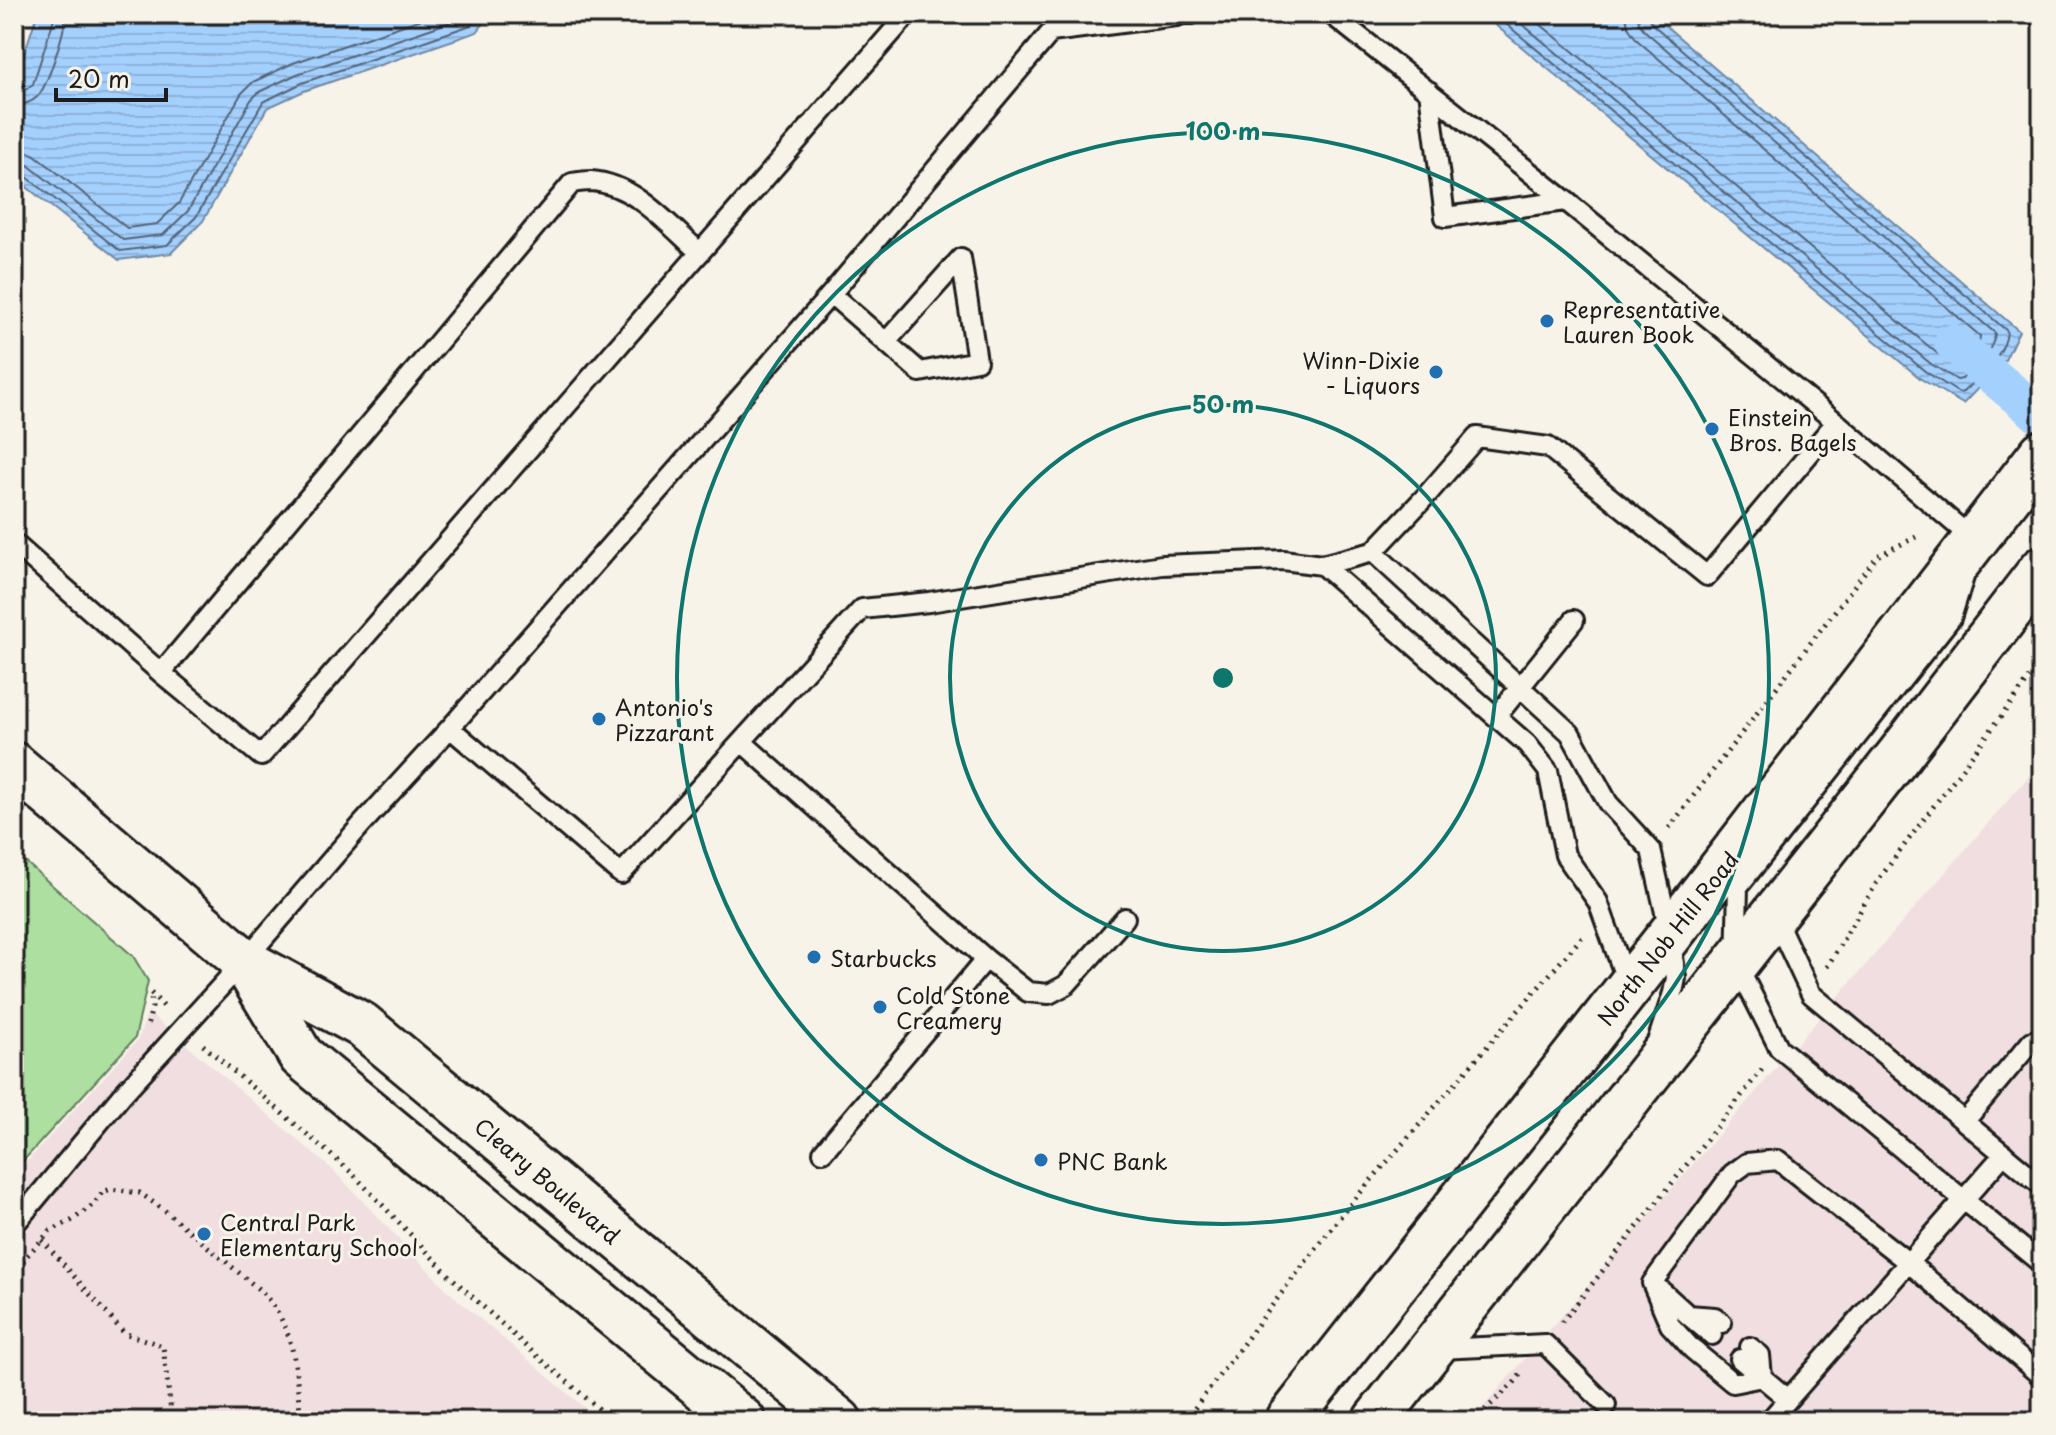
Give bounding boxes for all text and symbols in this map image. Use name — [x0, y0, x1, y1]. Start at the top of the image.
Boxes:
scale bar — [56, 52, 166, 102]
text: 20 m — [68, 60, 130, 96]
text: 100 m — [1186, 112, 1260, 148]
place label: Representative Lauren Book — [1563, 292, 1720, 350]
marker: Representative Lauren Book — [1538, 312, 1556, 330]
place label: Winn-Dixie - Liquors — [1302, 343, 1420, 401]
marker: Winn-Dixie - Liquors — [1427, 363, 1445, 381]
text: 50 m — [1192, 385, 1254, 421]
place label: Einstein Bros. Bagels — [1728, 400, 1857, 458]
marker: Einstein Bros. Bagels — [1703, 420, 1721, 438]
centre of rings — [1209, 664, 1237, 692]
place label: Antonio's Pizzarant — [615, 690, 714, 748]
marker: Antonio's Pizzarant — [590, 710, 608, 728]
street label: North Nob Hill Road — [1588, 844, 1746, 1032]
place label: Starbucks — [830, 941, 937, 974]
marker: Starbucks — [805, 948, 823, 966]
place label: Cold Stone Creamery — [896, 978, 1011, 1036]
marker: Cold Stone Creamery — [871, 998, 889, 1016]
street label: Cleary Boulevard — [468, 1109, 628, 1251]
place label: PNC Bank — [1057, 1144, 1168, 1177]
marker: PNC Bank — [1032, 1151, 1050, 1169]
place label: Central Park Elementary School — [220, 1205, 418, 1263]
marker: Central Park Elementary School — [195, 1225, 213, 1243]

